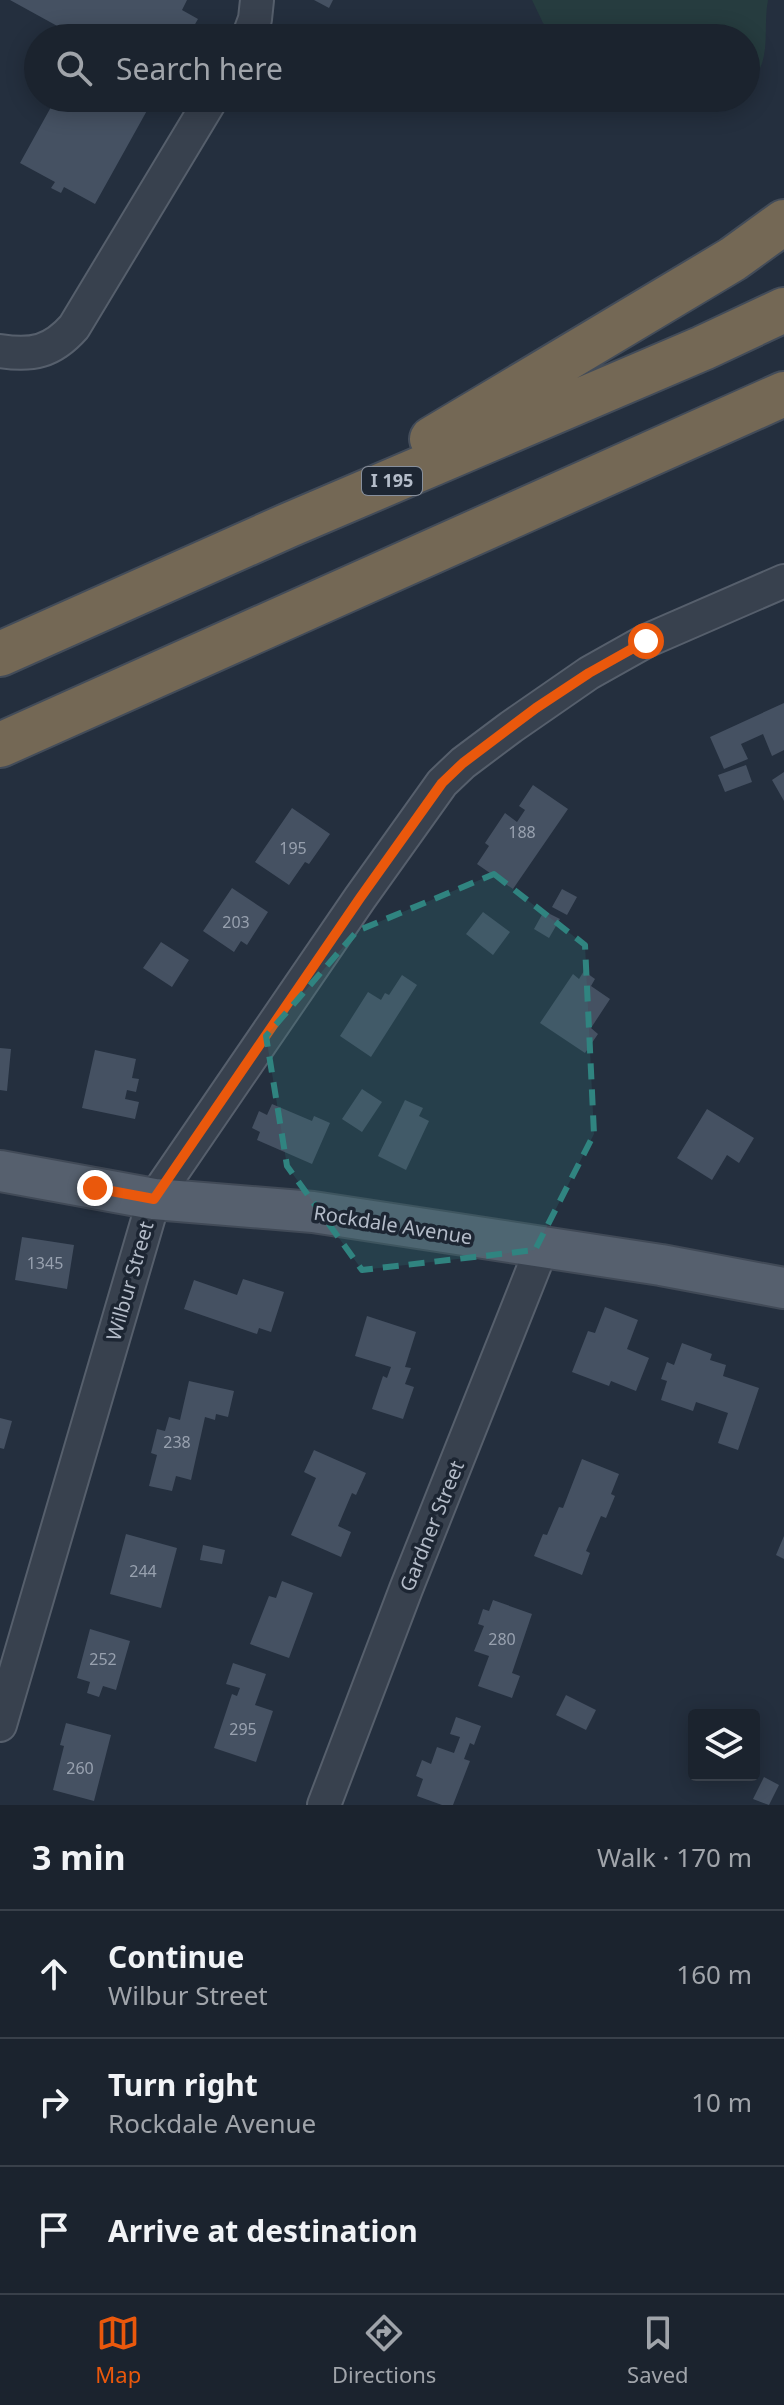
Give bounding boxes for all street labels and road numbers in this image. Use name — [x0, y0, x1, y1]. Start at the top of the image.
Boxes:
road number: I 195 — [362, 467, 422, 495]
street label: Rockdale Avenue — [312, 1199, 474, 1250]
street label: Wilbur Street — [100, 1218, 159, 1344]
street label: Gardner Street — [393, 1456, 470, 1595]

